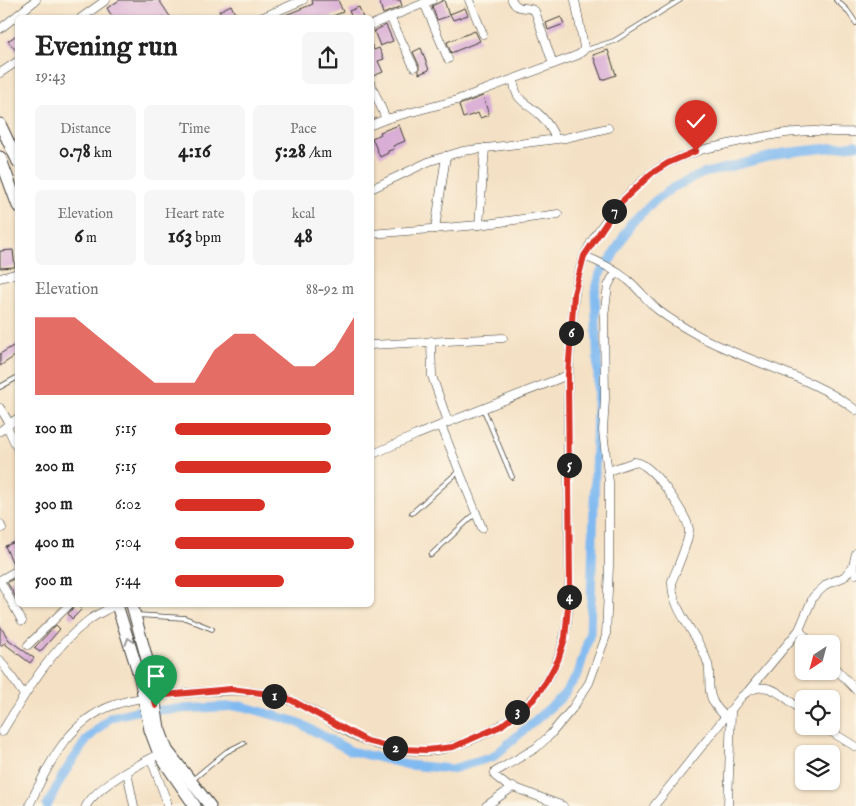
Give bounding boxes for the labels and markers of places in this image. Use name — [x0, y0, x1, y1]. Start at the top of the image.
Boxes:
pin — [675, 100, 717, 151]
pin: 7 — [602, 198, 626, 224]
pin: 6 — [558, 320, 584, 346]
pin: 5 — [556, 452, 582, 478]
pin: 4 — [556, 584, 582, 610]
pin — [135, 655, 177, 706]
pin: 1 — [262, 684, 286, 708]
pin: 3 — [504, 700, 530, 724]
pin: 2 — [382, 736, 408, 760]

